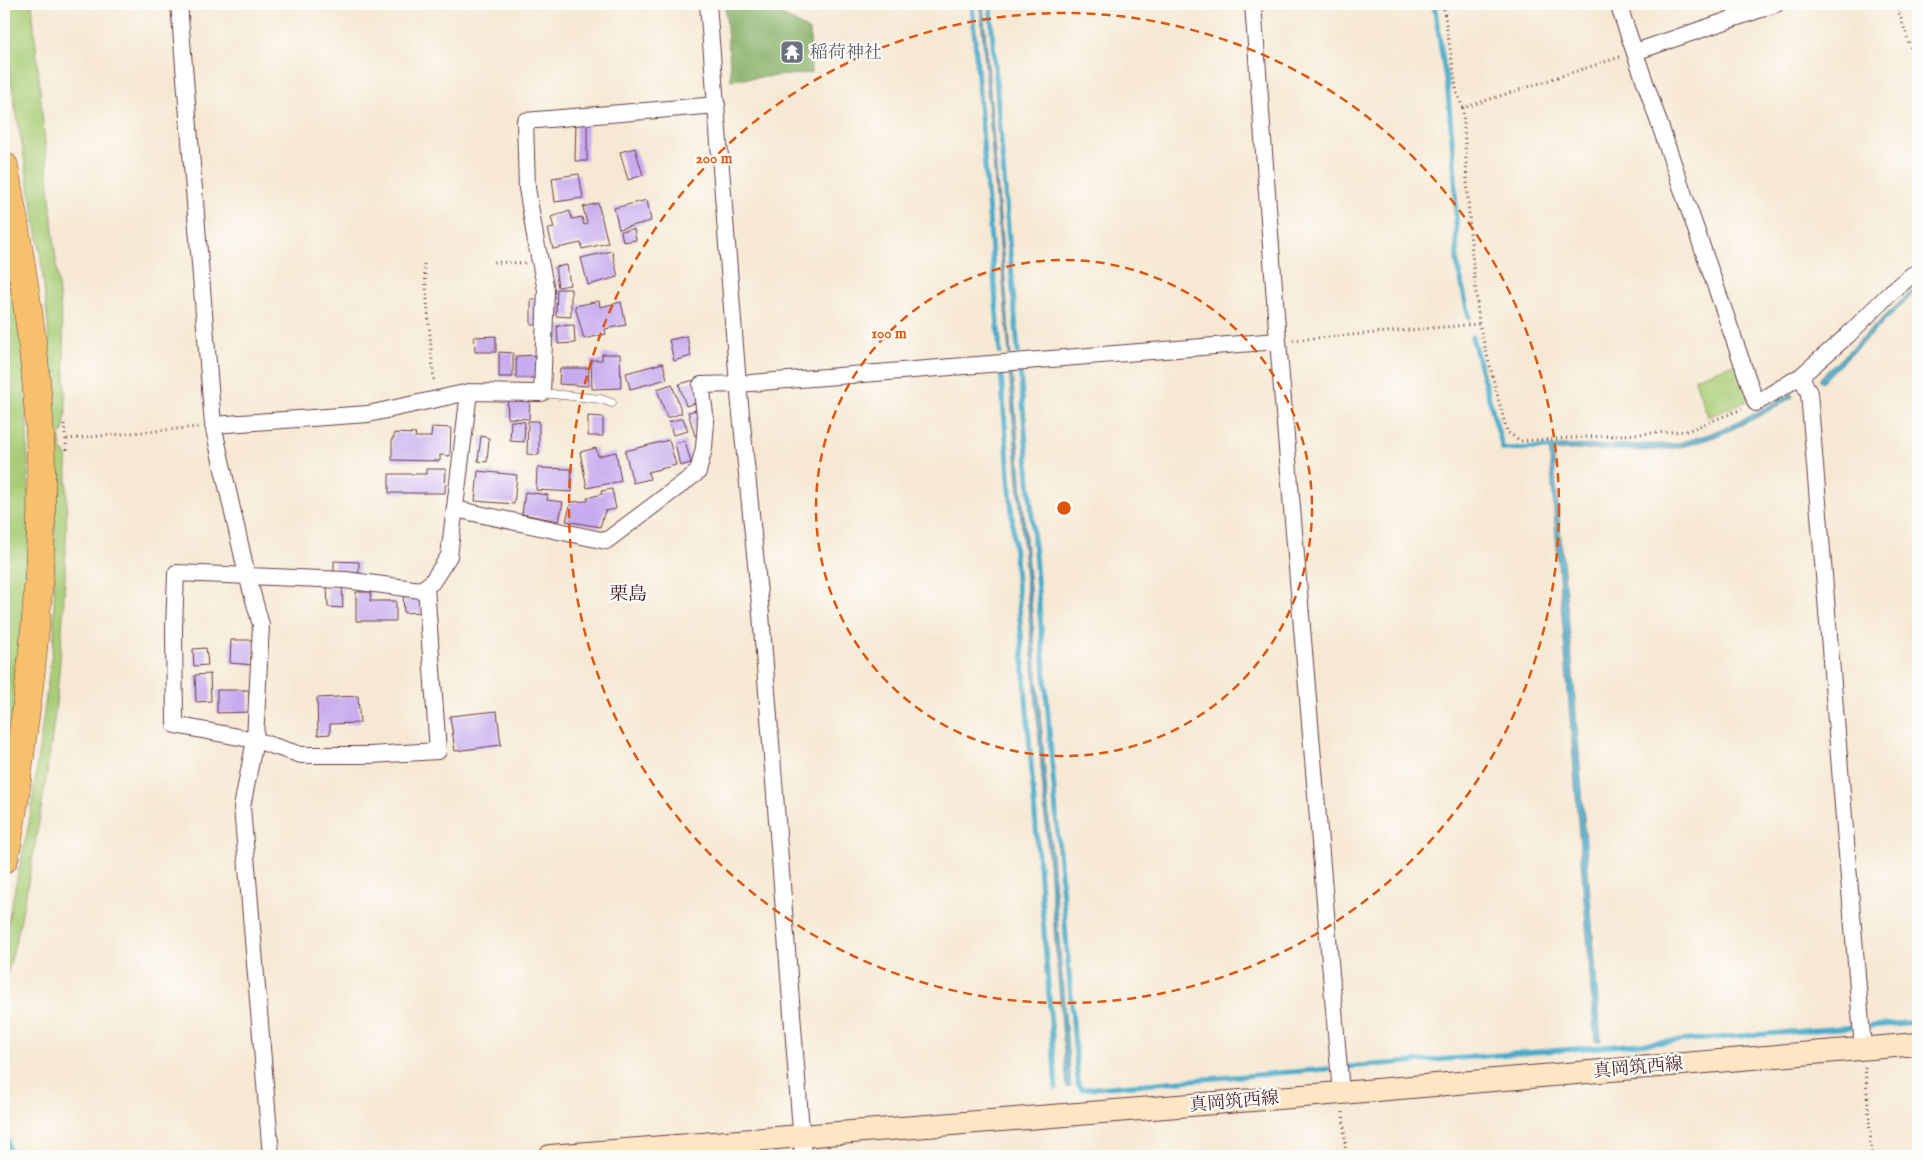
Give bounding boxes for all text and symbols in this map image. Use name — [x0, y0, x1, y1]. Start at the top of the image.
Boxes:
temple icon: 稲荷神社 — [779, 39, 805, 65]
place label: 稲荷神社 — [810, 42, 882, 65]
text: 200 m — [696, 149, 733, 168]
text: 100 m — [871, 324, 907, 343]
centre of rings — [1055, 499, 1073, 517]
district label: 栗島 — [609, 583, 647, 607]
street label: 真岡筑西線 — [1592, 1053, 1684, 1084]
street label: 真岡筑西線 — [1188, 1087, 1280, 1118]

